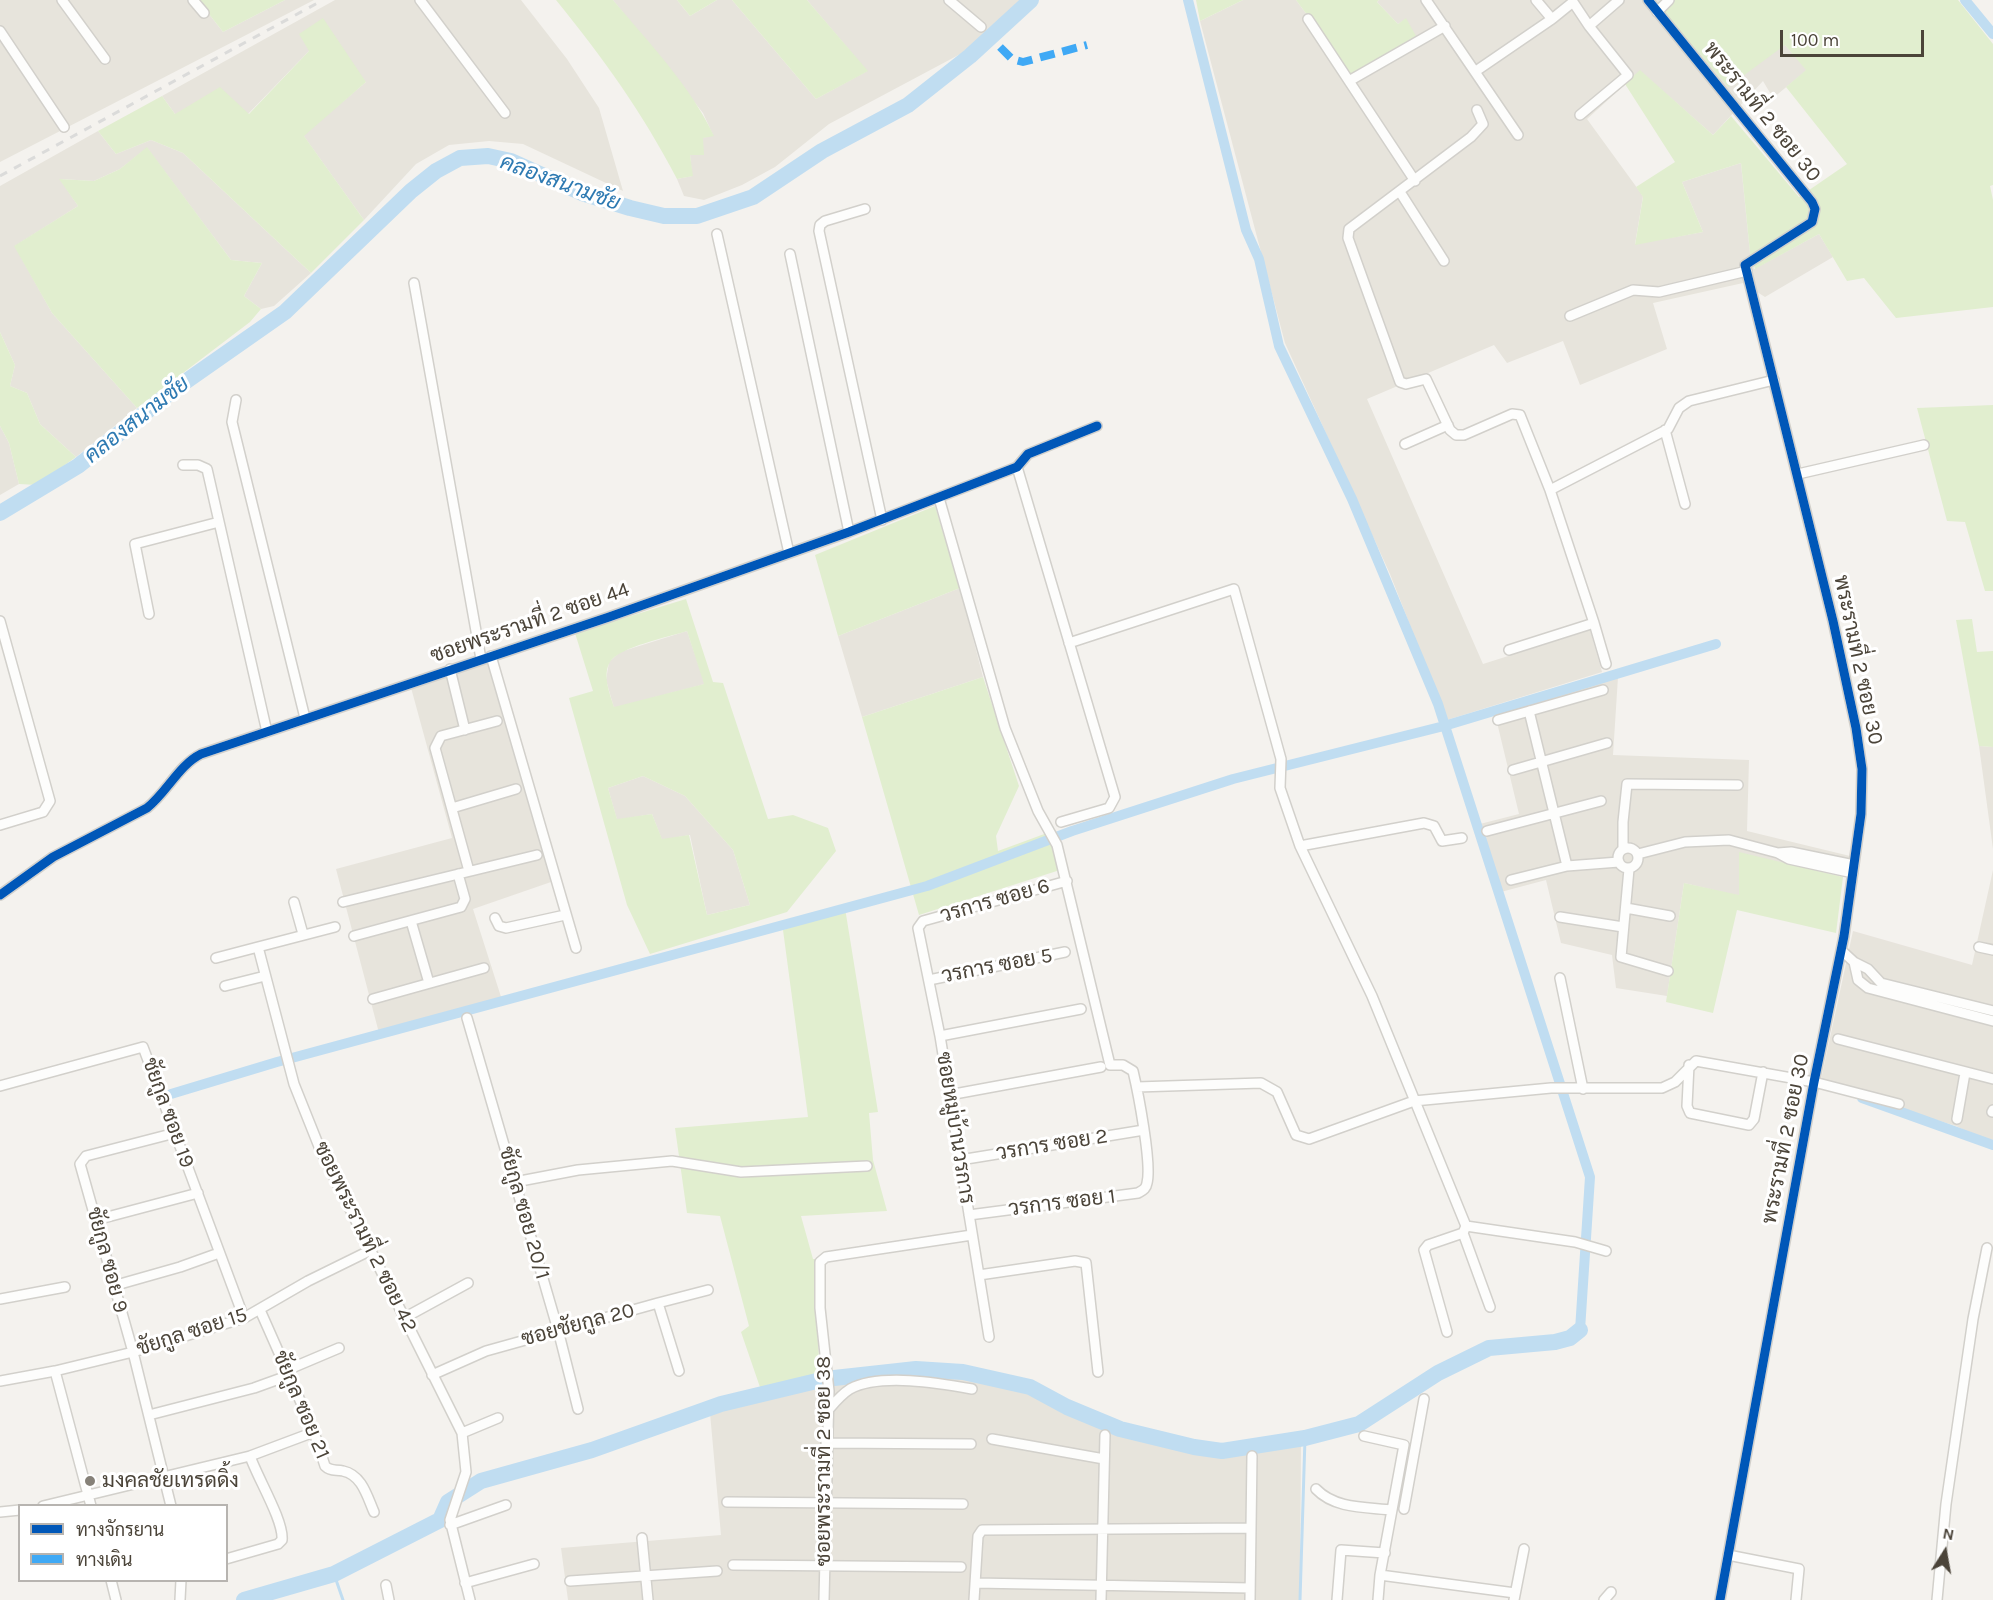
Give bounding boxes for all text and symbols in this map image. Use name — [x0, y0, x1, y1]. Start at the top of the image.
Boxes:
scale bar — [1783, 18, 1927, 56]
text: 100 m — [1791, 29, 1839, 51]
street label: พระรามที่ 2 ซอย 30 — [1698, 37, 1826, 187]
water label: คลองสนามชัย — [496, 149, 624, 217]
water label: คลองสนามชัย — [79, 371, 195, 469]
street label: พระรามที่ 2 ซอย 30 — [1828, 573, 1888, 747]
street label: ซอยพระรามที่ 2 ซอย 44 — [427, 577, 633, 669]
street label: วรการ ซอย 6 — [937, 873, 1053, 929]
street label: วรการ ซอย 5 — [939, 943, 1055, 989]
street label: ซอยหมู่บ้านวรการ — [931, 1050, 979, 1206]
street label: พระรามที่ 2 ซอย 30 — [1757, 1052, 1815, 1226]
street label: ชัยกูล ซอย 19 — [136, 1054, 200, 1172]
street label: วรการ ซอย 2 — [994, 1124, 1110, 1166]
street label: ซอยพระรามที่ 2 ซอย 42 — [308, 1137, 422, 1337]
street label: ชัยกูล ซอย 20/1 — [493, 1144, 555, 1282]
street label: วรการ ซอย 1 — [1007, 1184, 1117, 1222]
street label: ชัยกูล ซอย 9 — [81, 1204, 133, 1316]
street label: ซอยชัยกูล 20 — [519, 1298, 637, 1352]
street label: ชัยกูล ซอย 15 — [133, 1302, 251, 1362]
street label: ชัยกูล ซอย 21 — [267, 1347, 335, 1463]
street label: ซอยพระรามที่ 2 ซอย 38 — [811, 1356, 837, 1566]
place label: มงคลชัยเทรดดิ้ง — [102, 1468, 239, 1494]
marker: มงคลชัยเทรดดิ้ง — [83, 1474, 97, 1488]
legend — [18, 1504, 228, 1582]
text: ทางจักรยาน — [76, 1519, 164, 1541]
north arrow — [1915, 1522, 1975, 1582]
text: N — [1941, 1523, 1956, 1544]
text: ทางเดิน — [76, 1549, 132, 1571]

